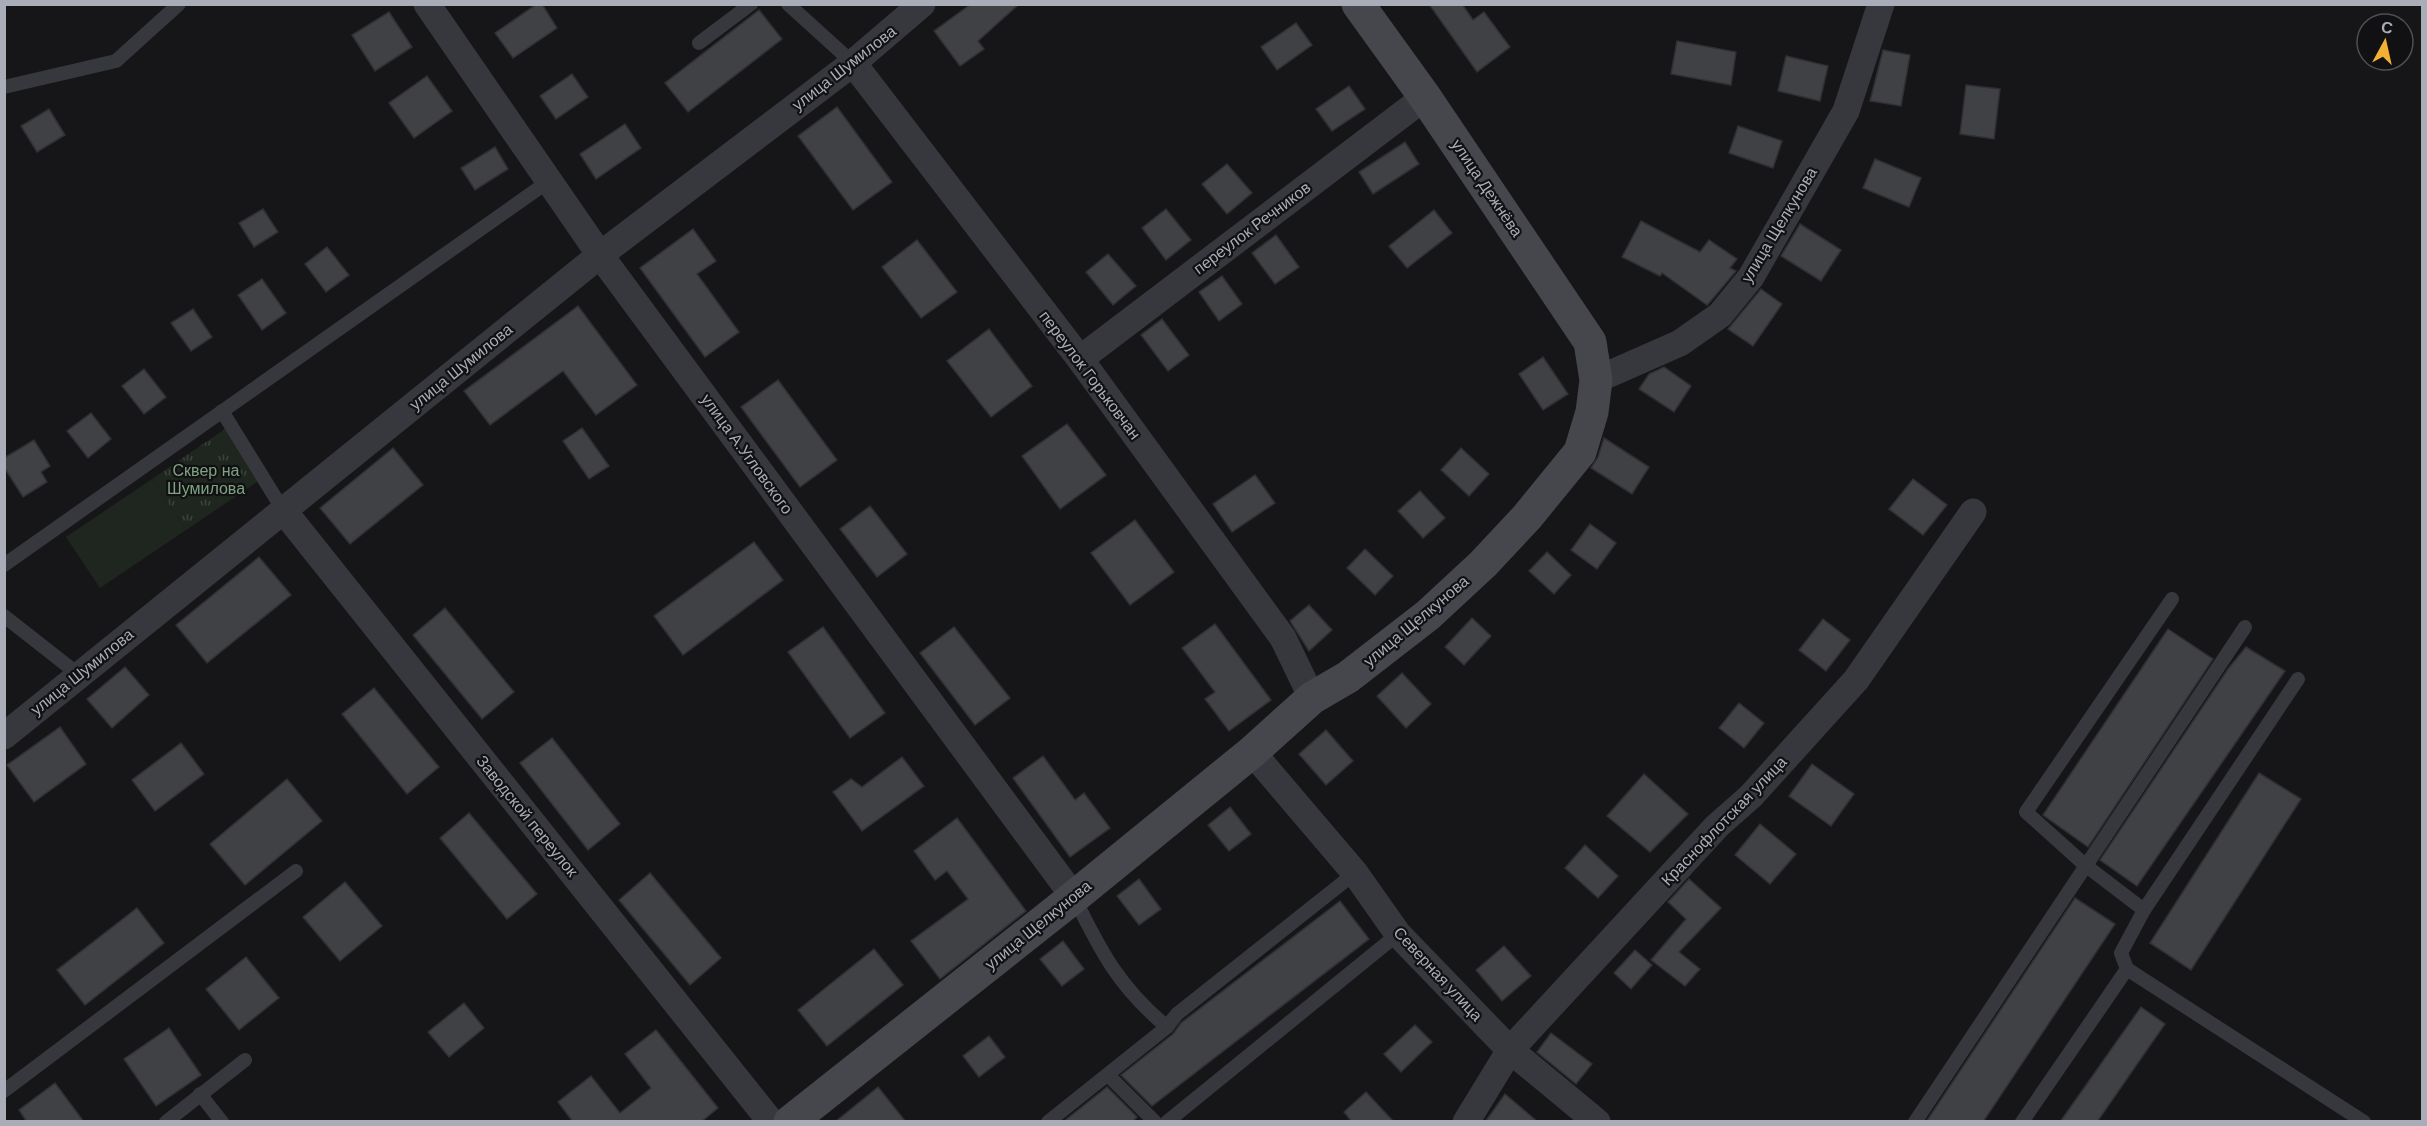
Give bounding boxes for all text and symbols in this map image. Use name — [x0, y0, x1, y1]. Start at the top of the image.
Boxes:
north arrow — [2355, 12, 2415, 72]
text: С — [2380, 18, 2394, 37]
street label: улица Шумилова — [789, 22, 899, 114]
street label: улица Дежнёва — [1448, 136, 1526, 240]
street label: улица Щелкунова — [1738, 164, 1820, 286]
street label: переулок Речников — [1190, 179, 1314, 277]
street label: переулок Горьковчан — [1036, 307, 1144, 443]
street label: улица Шумилова — [407, 321, 516, 413]
street label: улица А.Угловского — [698, 391, 796, 517]
park label: Сквер на Шумилова — [167, 462, 245, 497]
street label: улица Щелкунова — [1360, 572, 1472, 670]
street label: улица Шумилова — [28, 626, 137, 718]
street label: Заводской переулок — [473, 752, 582, 881]
street label: Краснофлотская улица — [1658, 753, 1790, 889]
street label: улица Щелкунова — [982, 877, 1094, 973]
street label: Северная улица — [1390, 924, 1486, 1024]

